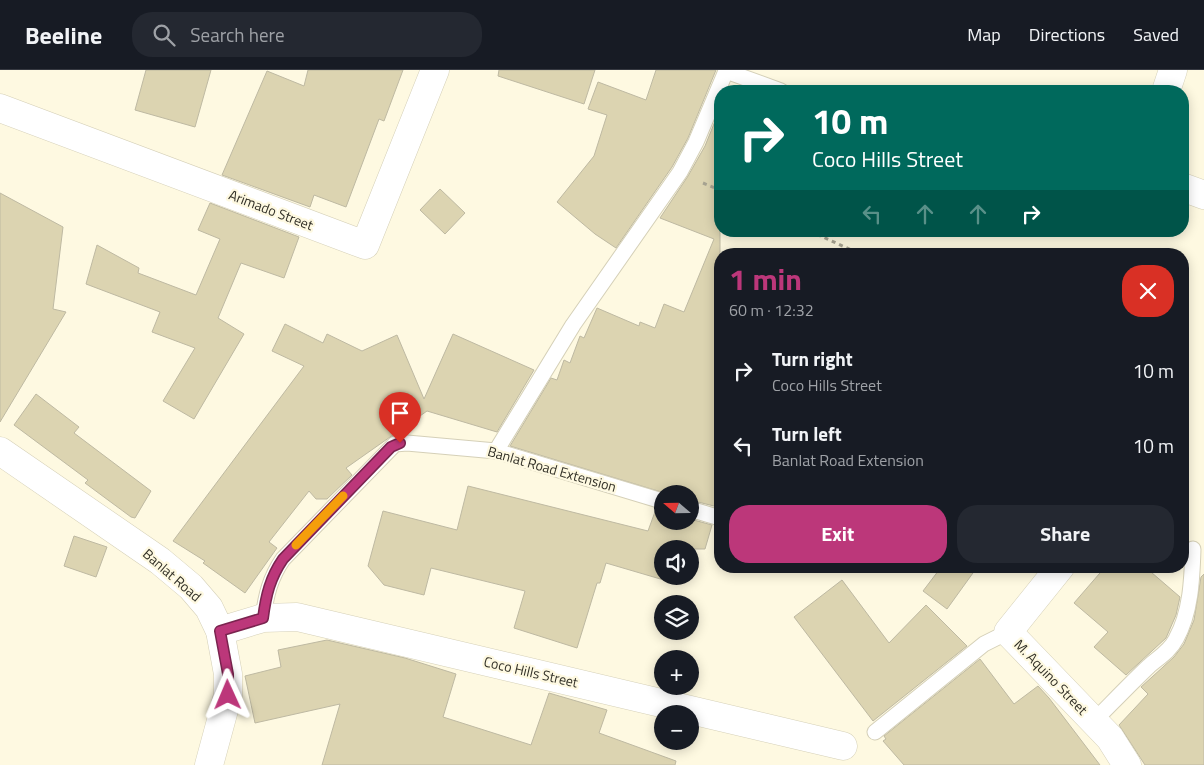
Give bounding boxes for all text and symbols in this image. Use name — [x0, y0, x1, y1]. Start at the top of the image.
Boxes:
search box — [132, 12, 482, 57]
text: Beeline — [25, 17, 102, 53]
text: Search here — [190, 20, 285, 49]
icon: search — [150, 21, 178, 49]
text: Map — [967, 21, 1001, 48]
text: Directions — [1029, 21, 1105, 48]
text: Saved — [1133, 21, 1179, 48]
text: 10 m — [812, 94, 888, 148]
icon: right — [729, 105, 794, 170]
text: Coco Hills Street — [812, 142, 963, 176]
street label: Arimado Street — [226, 184, 317, 235]
icon: left — [858, 200, 886, 228]
icon: ahead — [911, 200, 939, 228]
icon: ahead — [964, 200, 992, 228]
icon: right — [1017, 200, 1045, 228]
text: 1 min — [729, 256, 802, 302]
button: close — [1122, 265, 1174, 317]
text: 60 m · 12:32 — [729, 298, 814, 322]
text: Turn right — [772, 344, 853, 373]
text: 10 m — [1133, 356, 1174, 385]
icon: right — [729, 357, 757, 385]
text: Coco Hills Street — [772, 373, 882, 397]
pin — [379, 392, 421, 443]
icon: arrive — [386, 399, 414, 427]
text: Turn left — [772, 419, 842, 448]
text: 10 m — [1133, 431, 1174, 460]
icon: left — [729, 432, 757, 460]
street label: Banlat Road Extension — [485, 440, 619, 497]
text: Banlat Road Extension — [772, 448, 924, 472]
north arrow — [654, 485, 699, 530]
map controls — [654, 485, 699, 750]
button: Exit — [729, 505, 947, 563]
button: Share — [957, 505, 1174, 563]
button: sound — [654, 540, 699, 585]
street label: Banlat Road — [138, 543, 206, 606]
button: layers — [654, 595, 699, 640]
street label: M. Aquino Street — [1010, 634, 1093, 719]
street label: Coco Hills Street — [482, 650, 580, 693]
button: + — [654, 650, 699, 695]
position arrow — [201, 668, 253, 720]
button: − — [654, 705, 699, 750]

